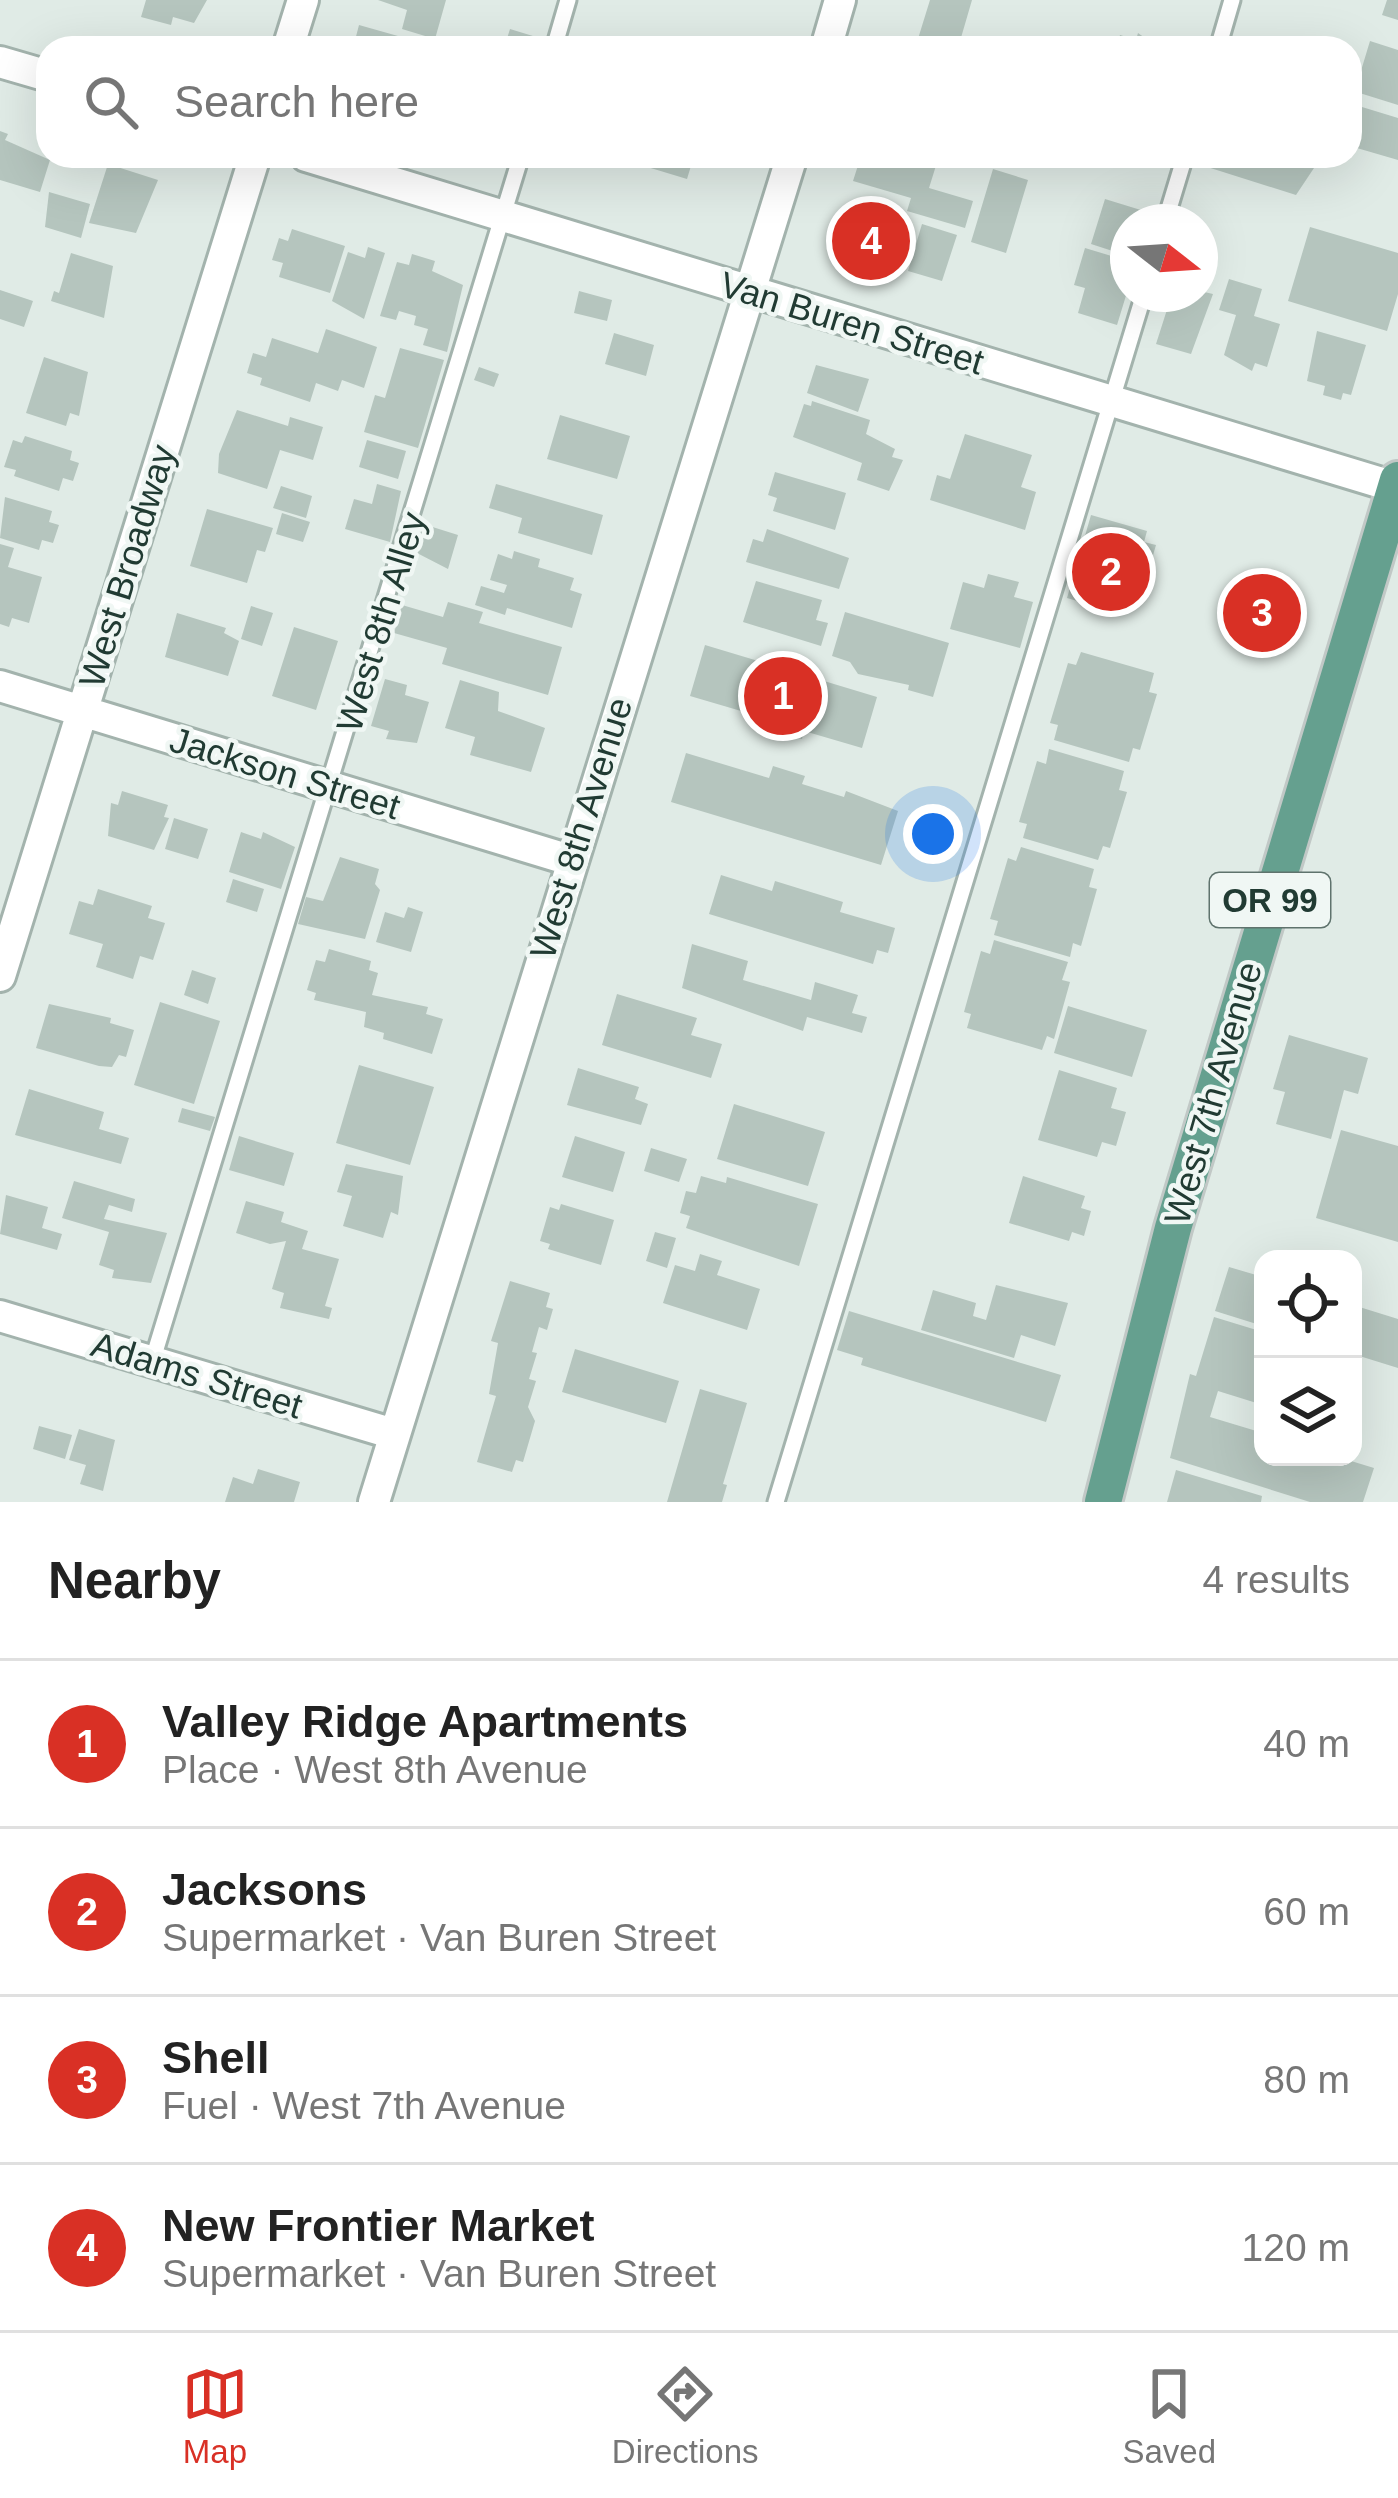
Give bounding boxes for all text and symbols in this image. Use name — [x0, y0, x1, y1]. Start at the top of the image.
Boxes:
search box — [36, 36, 1362, 168]
icon: search — [78, 69, 144, 135]
text: Search here — [174, 76, 419, 127]
pin: 4 — [832, 196, 910, 286]
north arrow — [1110, 204, 1218, 312]
street label: Van Buren Street — [715, 263, 989, 383]
street label: West Broadway — [71, 440, 183, 692]
street label: West 8th Alley — [328, 507, 434, 737]
pin: 2 — [1072, 527, 1150, 617]
pin: 3 — [1223, 568, 1301, 658]
pin: 1 — [744, 651, 822, 741]
street label: West 8th Avenue — [522, 692, 640, 964]
street label: Jackson Street — [165, 719, 405, 827]
your location — [903, 804, 963, 864]
road number: OR 99 — [1210, 873, 1330, 927]
street label: West 7th Avenue — [1156, 957, 1270, 1229]
map controls — [1254, 1250, 1362, 1466]
button: locate — [1254, 1250, 1362, 1358]
street label: Adams Street — [87, 1324, 307, 1426]
button: layers — [1254, 1358, 1362, 1466]
text: Nearby — [48, 1552, 221, 1609]
text: 4 results — [1203, 1558, 1350, 1601]
text: Valley Ridge Apartments — [162, 1696, 688, 1747]
text: 1 — [76, 1722, 98, 1765]
text: 40 m — [1263, 1722, 1350, 1765]
text: Place · West 8th Avenue — [162, 1748, 588, 1791]
text: Jacksons — [162, 1864, 367, 1915]
text: 2 — [76, 1890, 98, 1933]
text: 60 m — [1263, 1890, 1350, 1933]
text: Supermarket · Van Buren Street — [162, 1916, 716, 1959]
text: Shell — [162, 2032, 270, 2083]
text: 3 — [76, 2058, 98, 2101]
text: 80 m — [1263, 2058, 1350, 2101]
text: Fuel · West 7th Avenue — [162, 2084, 566, 2127]
text: New Frontier Market — [162, 2200, 595, 2251]
text: 4 — [76, 2226, 98, 2269]
text: 120 m — [1242, 2226, 1350, 2269]
text: Supermarket · Van Buren Street — [162, 2252, 716, 2295]
tab: Map — [182, 2361, 248, 2471]
tab: Directions — [612, 2361, 759, 2471]
tab: Saved — [1122, 2361, 1216, 2471]

